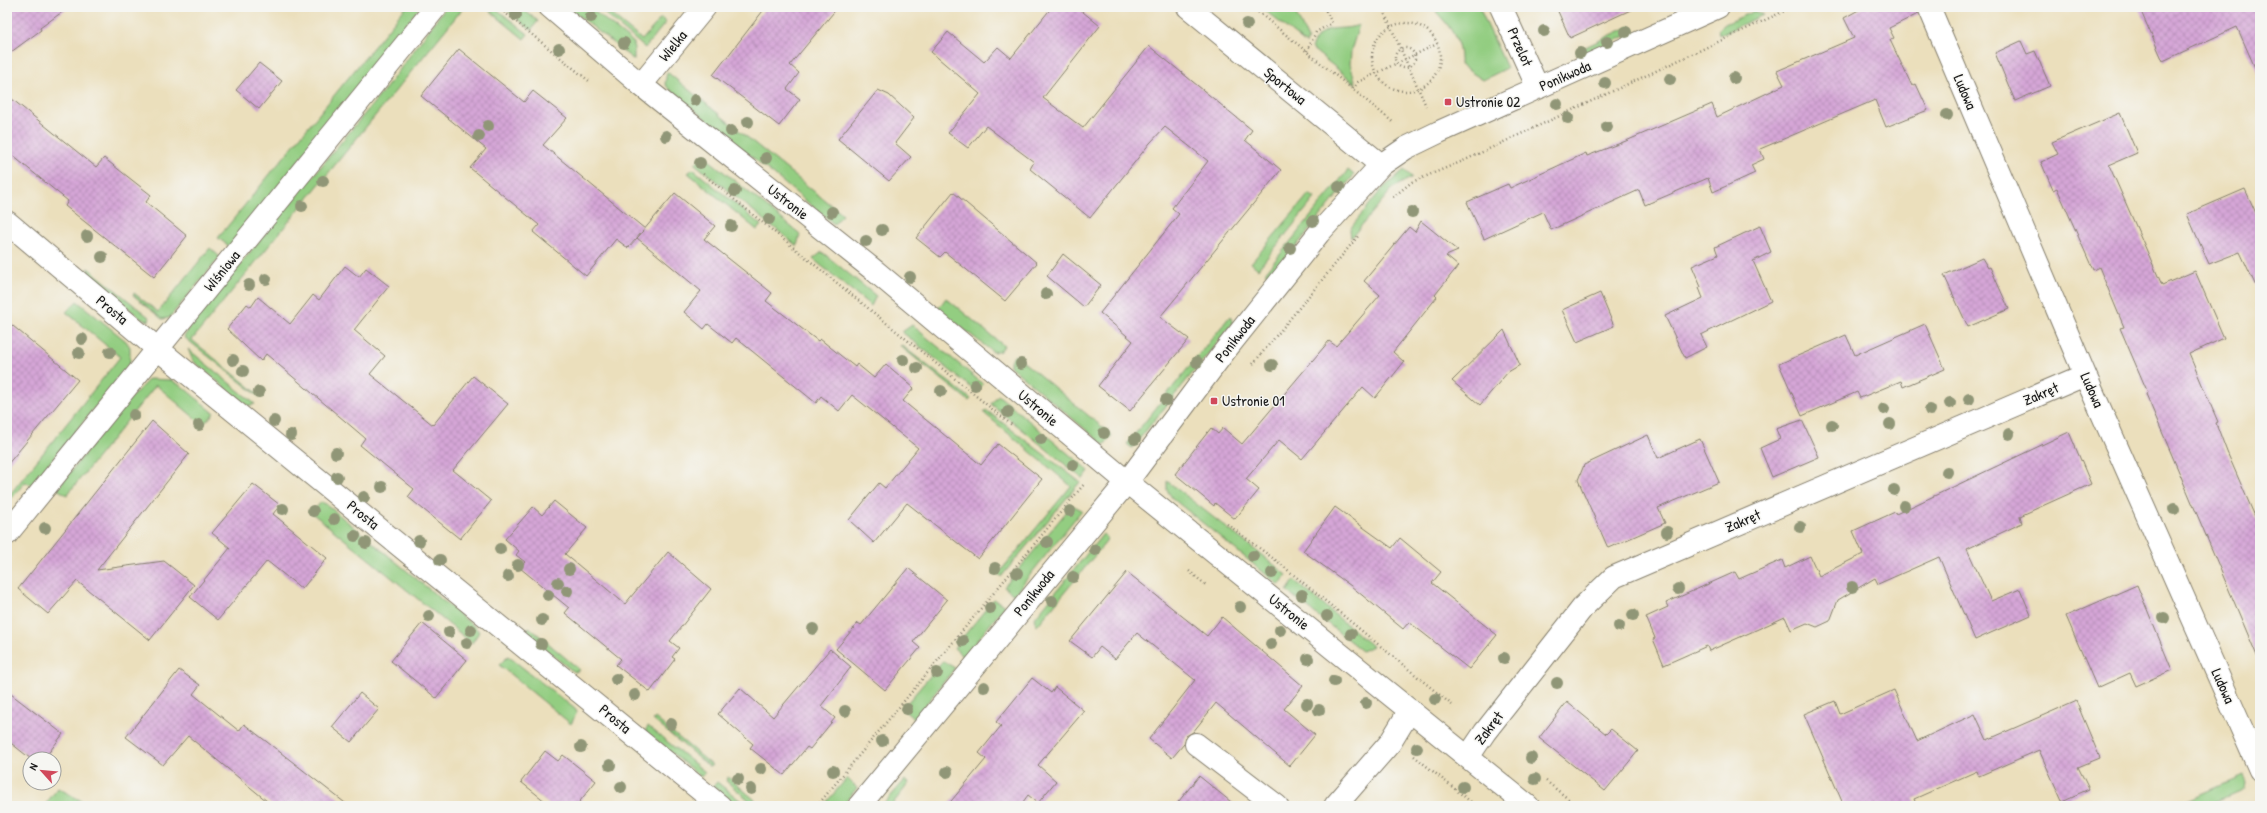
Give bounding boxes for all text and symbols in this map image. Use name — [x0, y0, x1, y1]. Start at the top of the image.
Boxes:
street label: Przelot — [1503, 24, 1539, 70]
street label: Wielka — [654, 26, 692, 66]
street label: Ponikwoda — [1536, 55, 1594, 96]
street label: Sportowa — [1260, 62, 1311, 109]
street label: Ludowa — [1949, 71, 1982, 113]
place label: Ustronie 02 — [1456, 91, 1520, 112]
marker: Ustronie 02 — [1443, 97, 1453, 107]
street label: Ustronie — [763, 179, 813, 224]
street label: Wiśniowa — [199, 246, 245, 296]
street label: Prosta — [92, 290, 133, 329]
street label: Ponikwoda — [1210, 311, 1260, 367]
street label: Ludowa — [2075, 369, 2109, 411]
street label: Zakręt — [2020, 376, 2063, 410]
street label: Ustronie — [1014, 384, 1063, 431]
place label: Ustronie 01 — [1222, 390, 1285, 411]
marker: Ustronie 01 — [1209, 396, 1219, 406]
street label: Prosta — [343, 495, 384, 534]
street label: Zakręt — [1722, 503, 1765, 537]
street label: Ponikwoda — [1008, 565, 1059, 620]
street label: Ustronie — [1264, 589, 1314, 635]
street label: Ludowa — [2206, 665, 2240, 707]
street label: Prosta — [595, 699, 636, 738]
street label: Zakręt — [1469, 706, 1509, 749]
north arrow — [22, 751, 62, 791]
text: N — [26, 761, 41, 772]

